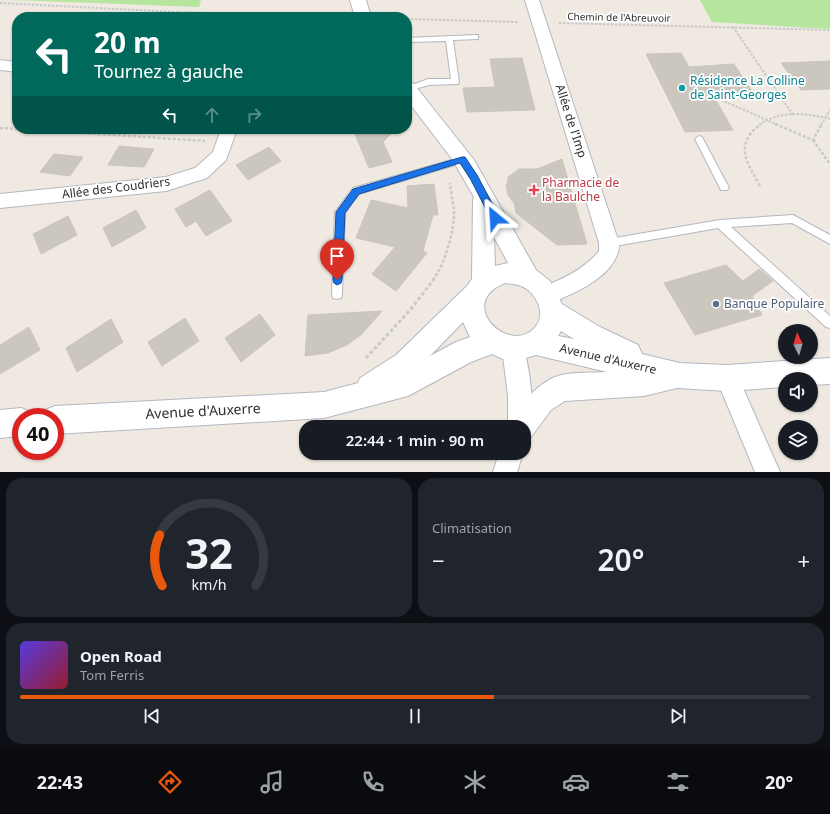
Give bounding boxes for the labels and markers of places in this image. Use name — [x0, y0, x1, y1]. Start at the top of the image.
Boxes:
place label: Résidence La Colline de Saint-Georges — [690, 72, 805, 103]
marker: Résidence La Colline de Saint-Georges — [677, 83, 687, 93]
place label: Pharmacie de la Baulche — [542, 174, 619, 205]
marker: Pharmacie de la Baulche — [529, 185, 539, 195]
pin — [320, 239, 354, 280]
place label: Banque Populaire — [724, 295, 825, 312]
marker: Banque Populaire — [711, 299, 721, 309]

